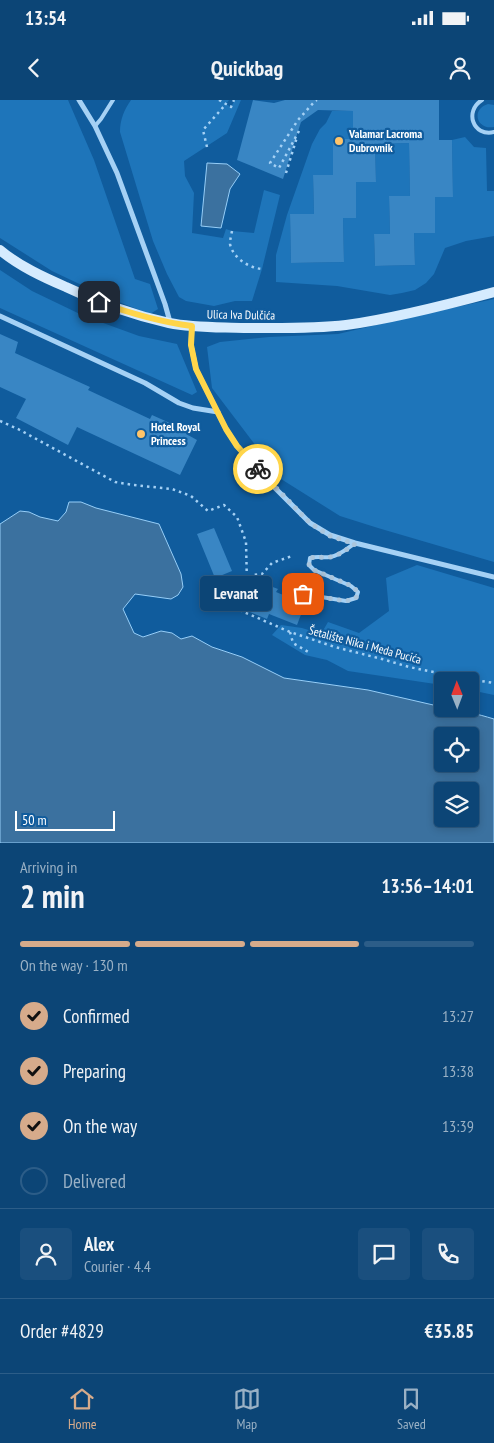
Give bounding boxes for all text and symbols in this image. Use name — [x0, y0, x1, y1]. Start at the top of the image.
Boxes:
text: 13:54 — [25, 6, 66, 30]
icon: back — [20, 54, 48, 82]
text: Quickbag — [211, 54, 283, 82]
icon: person — [446, 54, 474, 82]
place label: Valamar Lacroma Dubrovnik — [348, 126, 422, 155]
marker: Valamar Lacroma Dubrovnik — [333, 135, 345, 147]
pin — [78, 281, 120, 323]
icon: home — [85, 288, 113, 316]
street label: Ulica Iva Dulčića — [207, 306, 275, 323]
place label: Hotel Royal Princess — [151, 419, 200, 448]
marker: Hotel Royal Princess — [135, 428, 147, 440]
courier — [233, 444, 283, 494]
icon: bike — [244, 455, 272, 483]
pin — [282, 573, 324, 615]
callout: Levanat — [200, 576, 273, 612]
icon: bag — [289, 580, 317, 608]
text: Levanat — [214, 583, 258, 603]
street label: Šetalište Nika i Meda Pucića — [307, 622, 423, 667]
north arrow — [434, 672, 479, 718]
map controls — [434, 672, 479, 827]
button: locate — [434, 727, 479, 772]
button: layers — [434, 782, 479, 827]
scale bar — [15, 808, 115, 831]
text: 50 m — [22, 811, 47, 829]
text: Arriving in — [20, 857, 77, 877]
text: 13:56–14:01 — [381, 874, 474, 898]
text: 2 min — [20, 875, 85, 917]
text: On the way · 130 m — [20, 955, 128, 975]
icon: check — [20, 1002, 48, 1030]
text: Confirmed — [63, 1004, 130, 1028]
text: 13:27 — [442, 1006, 474, 1026]
icon: check — [20, 1057, 48, 1085]
text: Preparing — [63, 1059, 126, 1083]
text: 13:38 — [442, 1061, 474, 1081]
icon: check — [20, 1112, 48, 1140]
text: On the way — [63, 1114, 137, 1138]
text: 13:39 — [442, 1116, 474, 1136]
text: Delivered — [63, 1169, 126, 1193]
button: person — [20, 1228, 72, 1280]
button: chat — [358, 1228, 410, 1280]
button: phone — [422, 1228, 474, 1280]
text: Alex — [84, 1232, 114, 1256]
text: Courier · 4.4 — [84, 1256, 151, 1276]
text: Order #4829 — [20, 1319, 104, 1343]
text: €35.85 — [425, 1319, 474, 1343]
tab: Home — [68, 1385, 97, 1433]
tab: Map — [233, 1385, 261, 1433]
tab: Saved — [397, 1385, 426, 1433]

